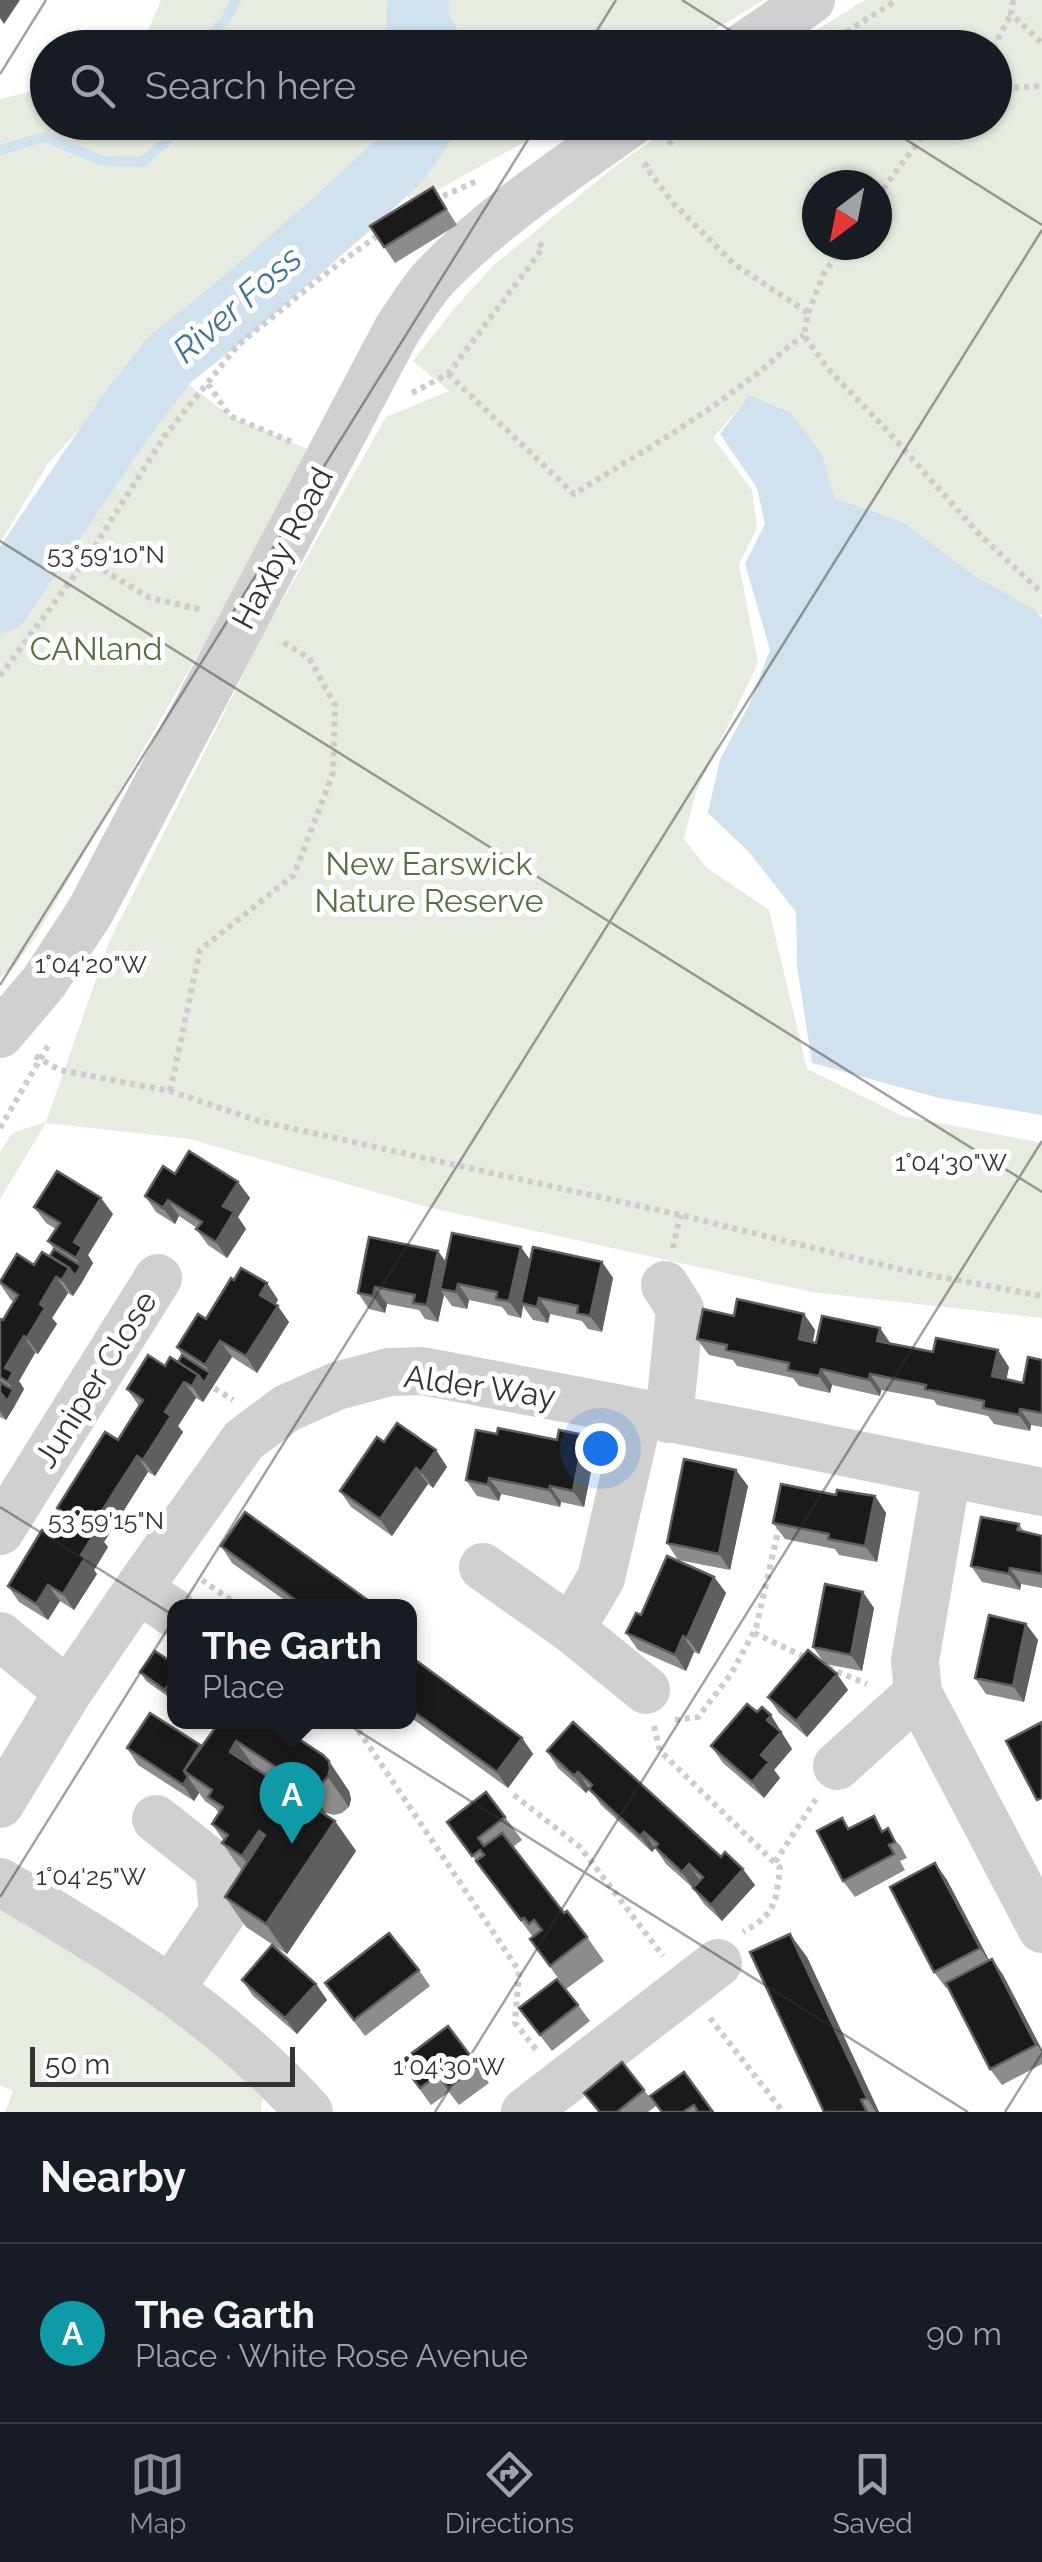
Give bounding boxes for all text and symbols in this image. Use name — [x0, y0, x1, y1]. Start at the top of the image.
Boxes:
search box — [30, 30, 1012, 140]
icon: search — [65, 58, 120, 113]
text: Search here — [145, 63, 356, 108]
north arrow — [802, 170, 892, 260]
water label: River Foss — [164, 237, 310, 371]
street label: Haxby Road — [224, 461, 340, 635]
text: 53°59'10"N — [47, 539, 165, 569]
park label: CANland — [30, 630, 162, 667]
park label: New Earswick Nature Reserve — [314, 845, 544, 919]
text: 1°04'20"W — [35, 949, 147, 979]
text: 1°04'30"W — [895, 1147, 1007, 1177]
street label: Juniper Close — [26, 1284, 164, 1474]
street label: Alder Way — [402, 1357, 558, 1415]
your location — [575, 1423, 626, 1474]
text: 53°59'15"N — [48, 1505, 164, 1535]
popup — [167, 1599, 417, 1729]
text: The Garth — [202, 1623, 382, 1668]
text: Place — [202, 1668, 284, 1705]
pin: A — [260, 1762, 324, 1844]
text: 1°04'25"W — [36, 1861, 146, 1891]
scale bar — [30, 2042, 295, 2086]
text: 50 m — [45, 2048, 110, 2081]
text: 1°04'30"W — [393, 2051, 505, 2081]
text: Nearby — [40, 2153, 186, 2202]
text: The Garth — [135, 2292, 315, 2337]
text: A — [62, 2315, 83, 2352]
text: 90 m — [926, 2315, 1002, 2352]
text: Place · White Rose Avenue — [135, 2337, 528, 2374]
tab: Map — [129, 2447, 186, 2540]
tab: Directions — [445, 2447, 574, 2540]
tab: Saved — [833, 2447, 913, 2540]

